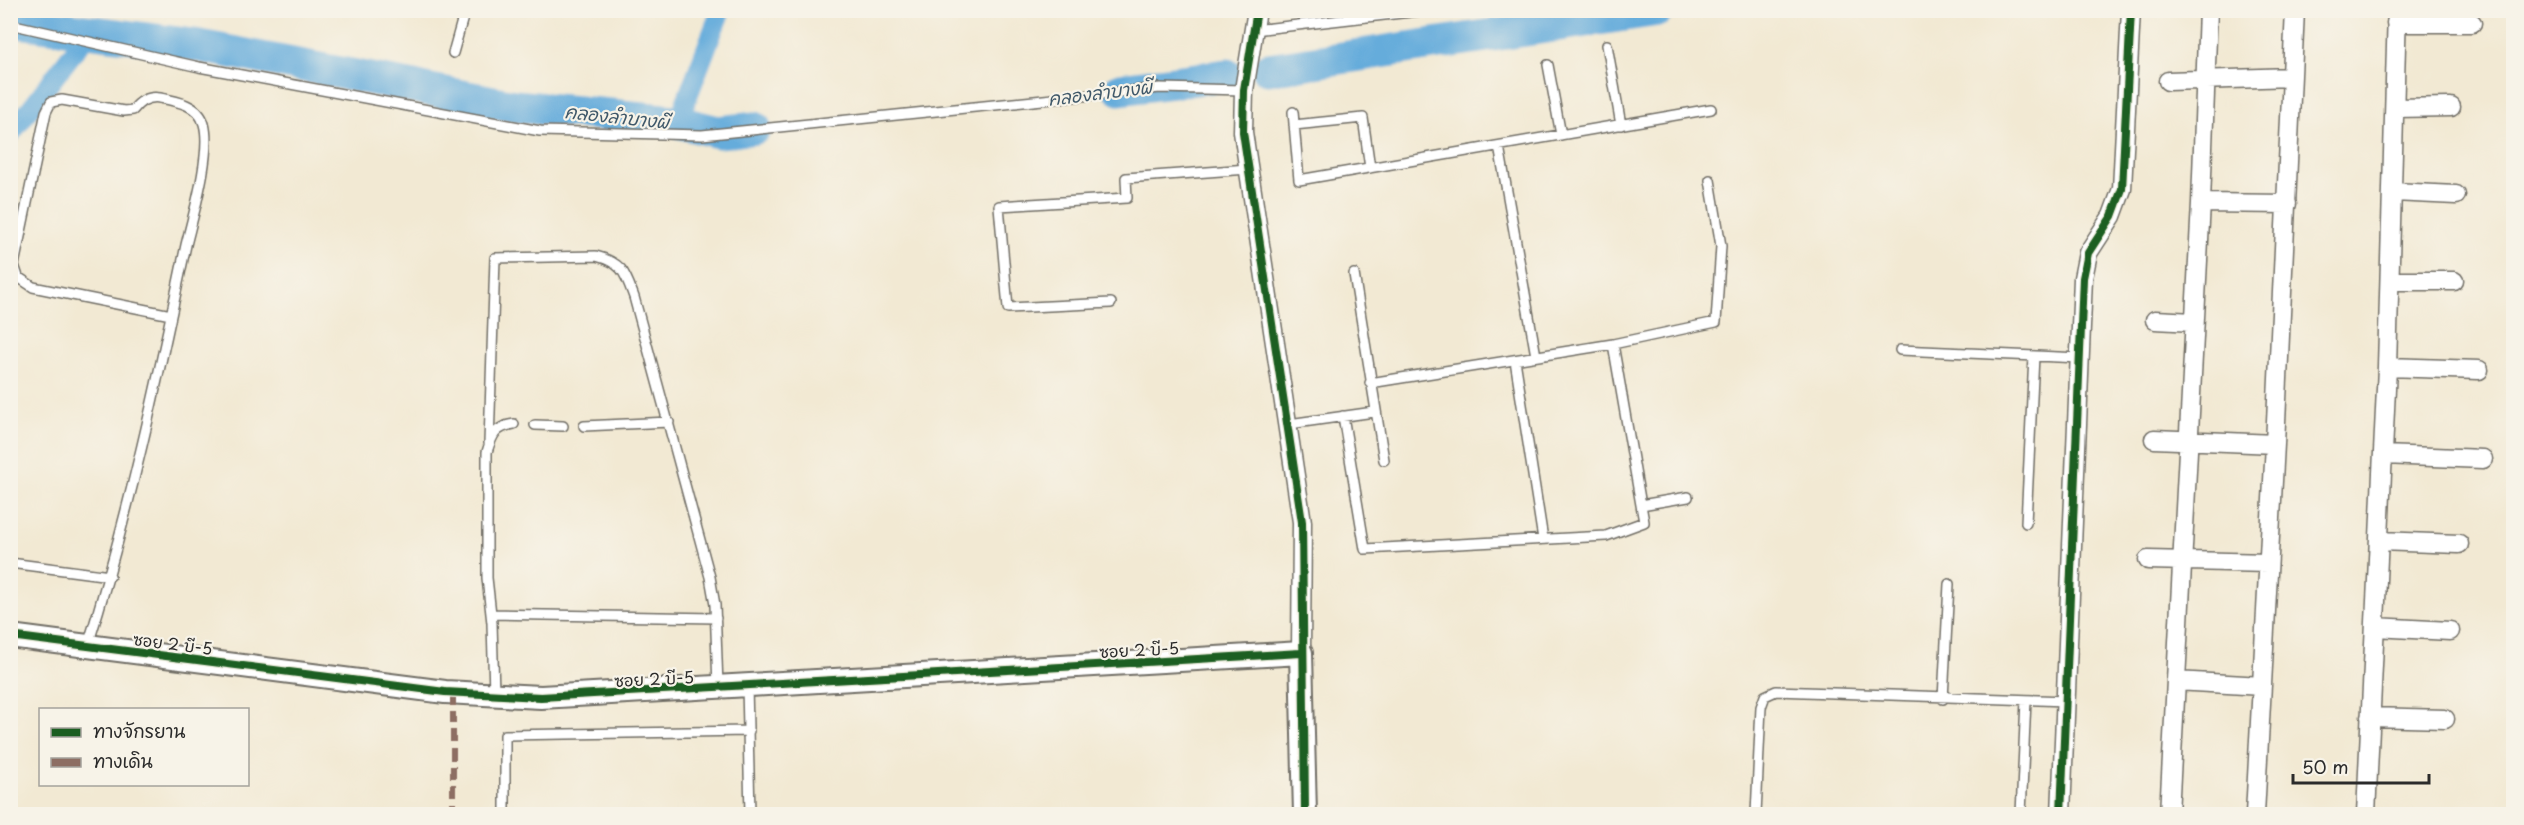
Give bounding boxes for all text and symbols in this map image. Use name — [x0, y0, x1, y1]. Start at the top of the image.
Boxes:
water label: คลองลำบางผี — [1046, 72, 1158, 112]
water label: คลองลำบางผี — [564, 97, 674, 135]
street label: ซอย 2 บี-5 — [132, 626, 214, 660]
street label: ซอย 2 บี-5 — [1099, 635, 1179, 663]
street label: ซอย 2 บี-5 — [614, 664, 694, 692]
legend — [39, 708, 249, 786]
text: ทางจักรยาน — [93, 717, 185, 744]
text: ทางเดิน — [93, 747, 153, 774]
scale bar — [2293, 747, 2430, 785]
text: 50 m — [2302, 753, 2349, 780]

